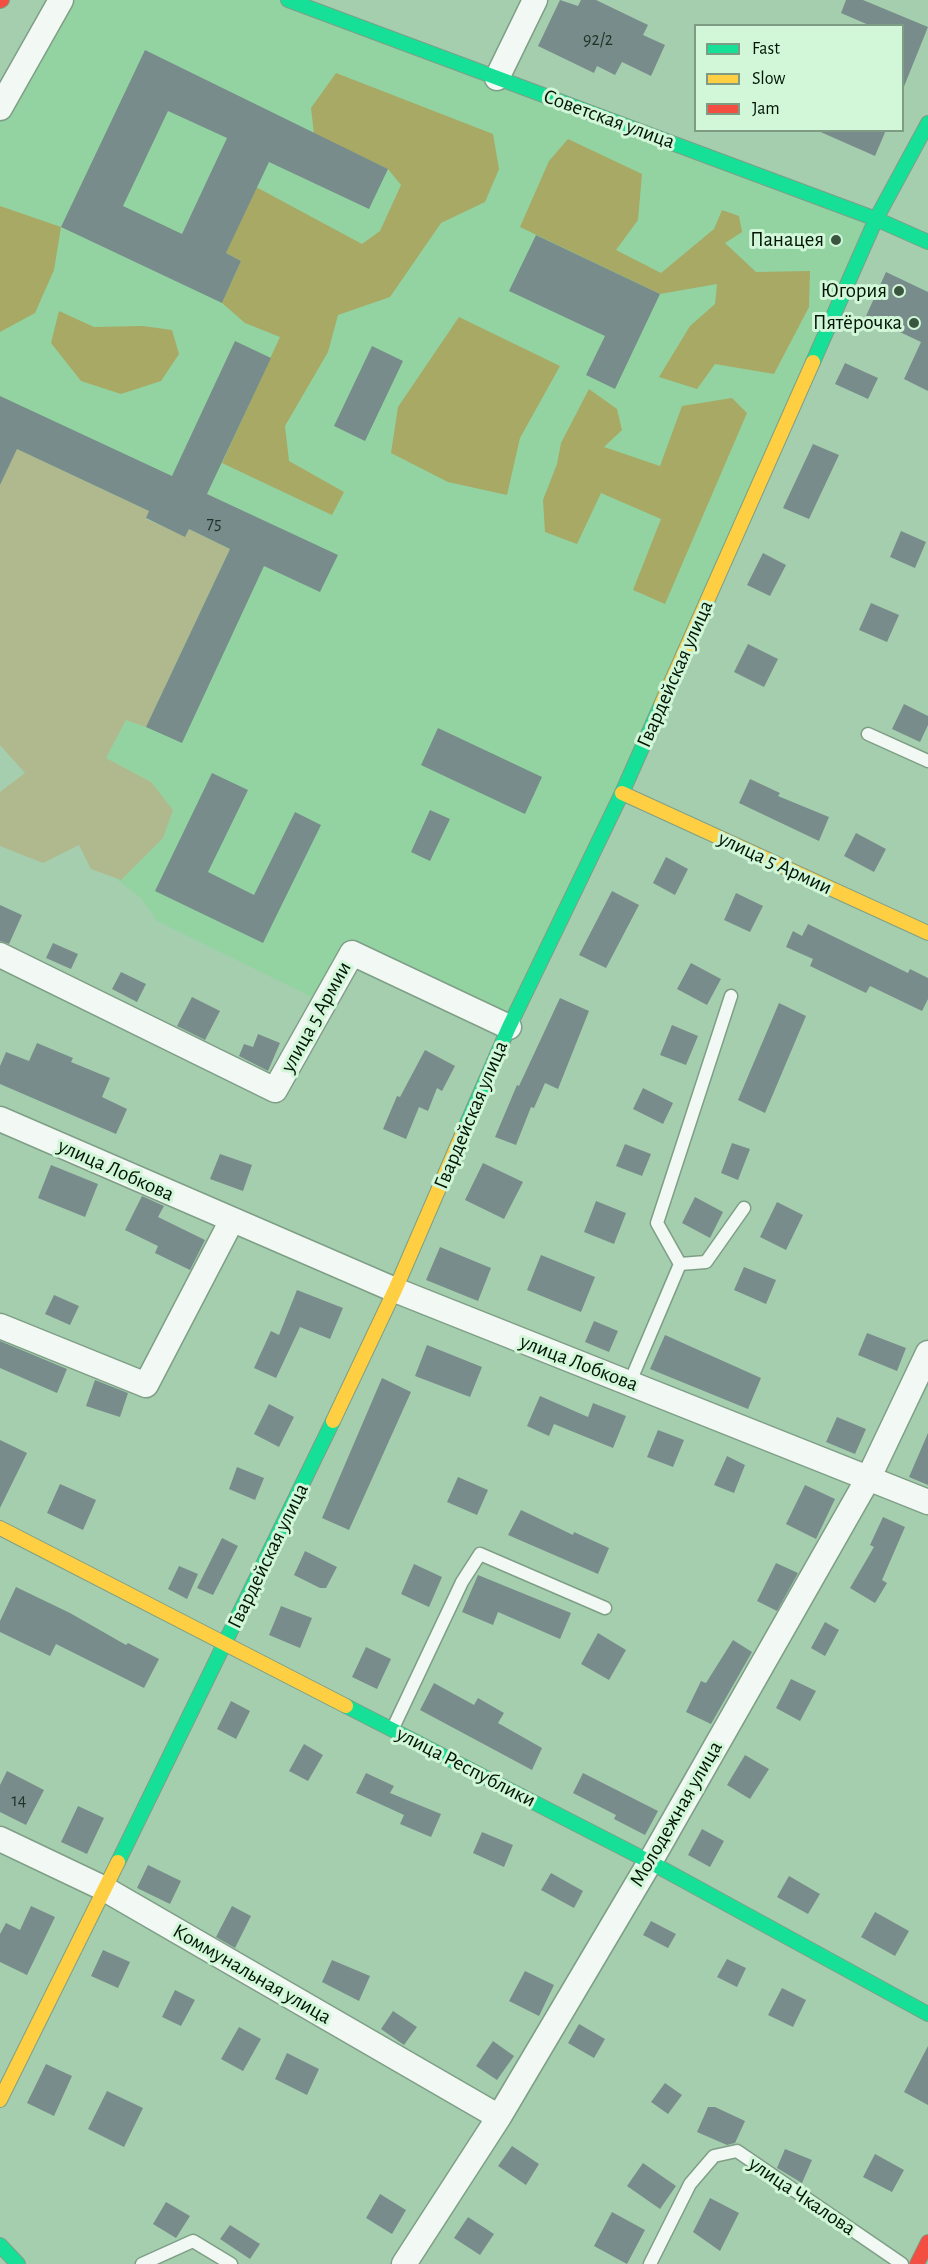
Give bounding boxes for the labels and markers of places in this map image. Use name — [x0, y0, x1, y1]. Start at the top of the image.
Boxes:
place label: Панацея — [750, 227, 824, 253]
marker: Панацея — [829, 233, 843, 247]
place label: Югория — [820, 278, 887, 304]
marker: Югория — [892, 284, 906, 298]
place label: Пятёрочка — [813, 310, 902, 336]
marker: Пятёрочка — [907, 316, 921, 330]

